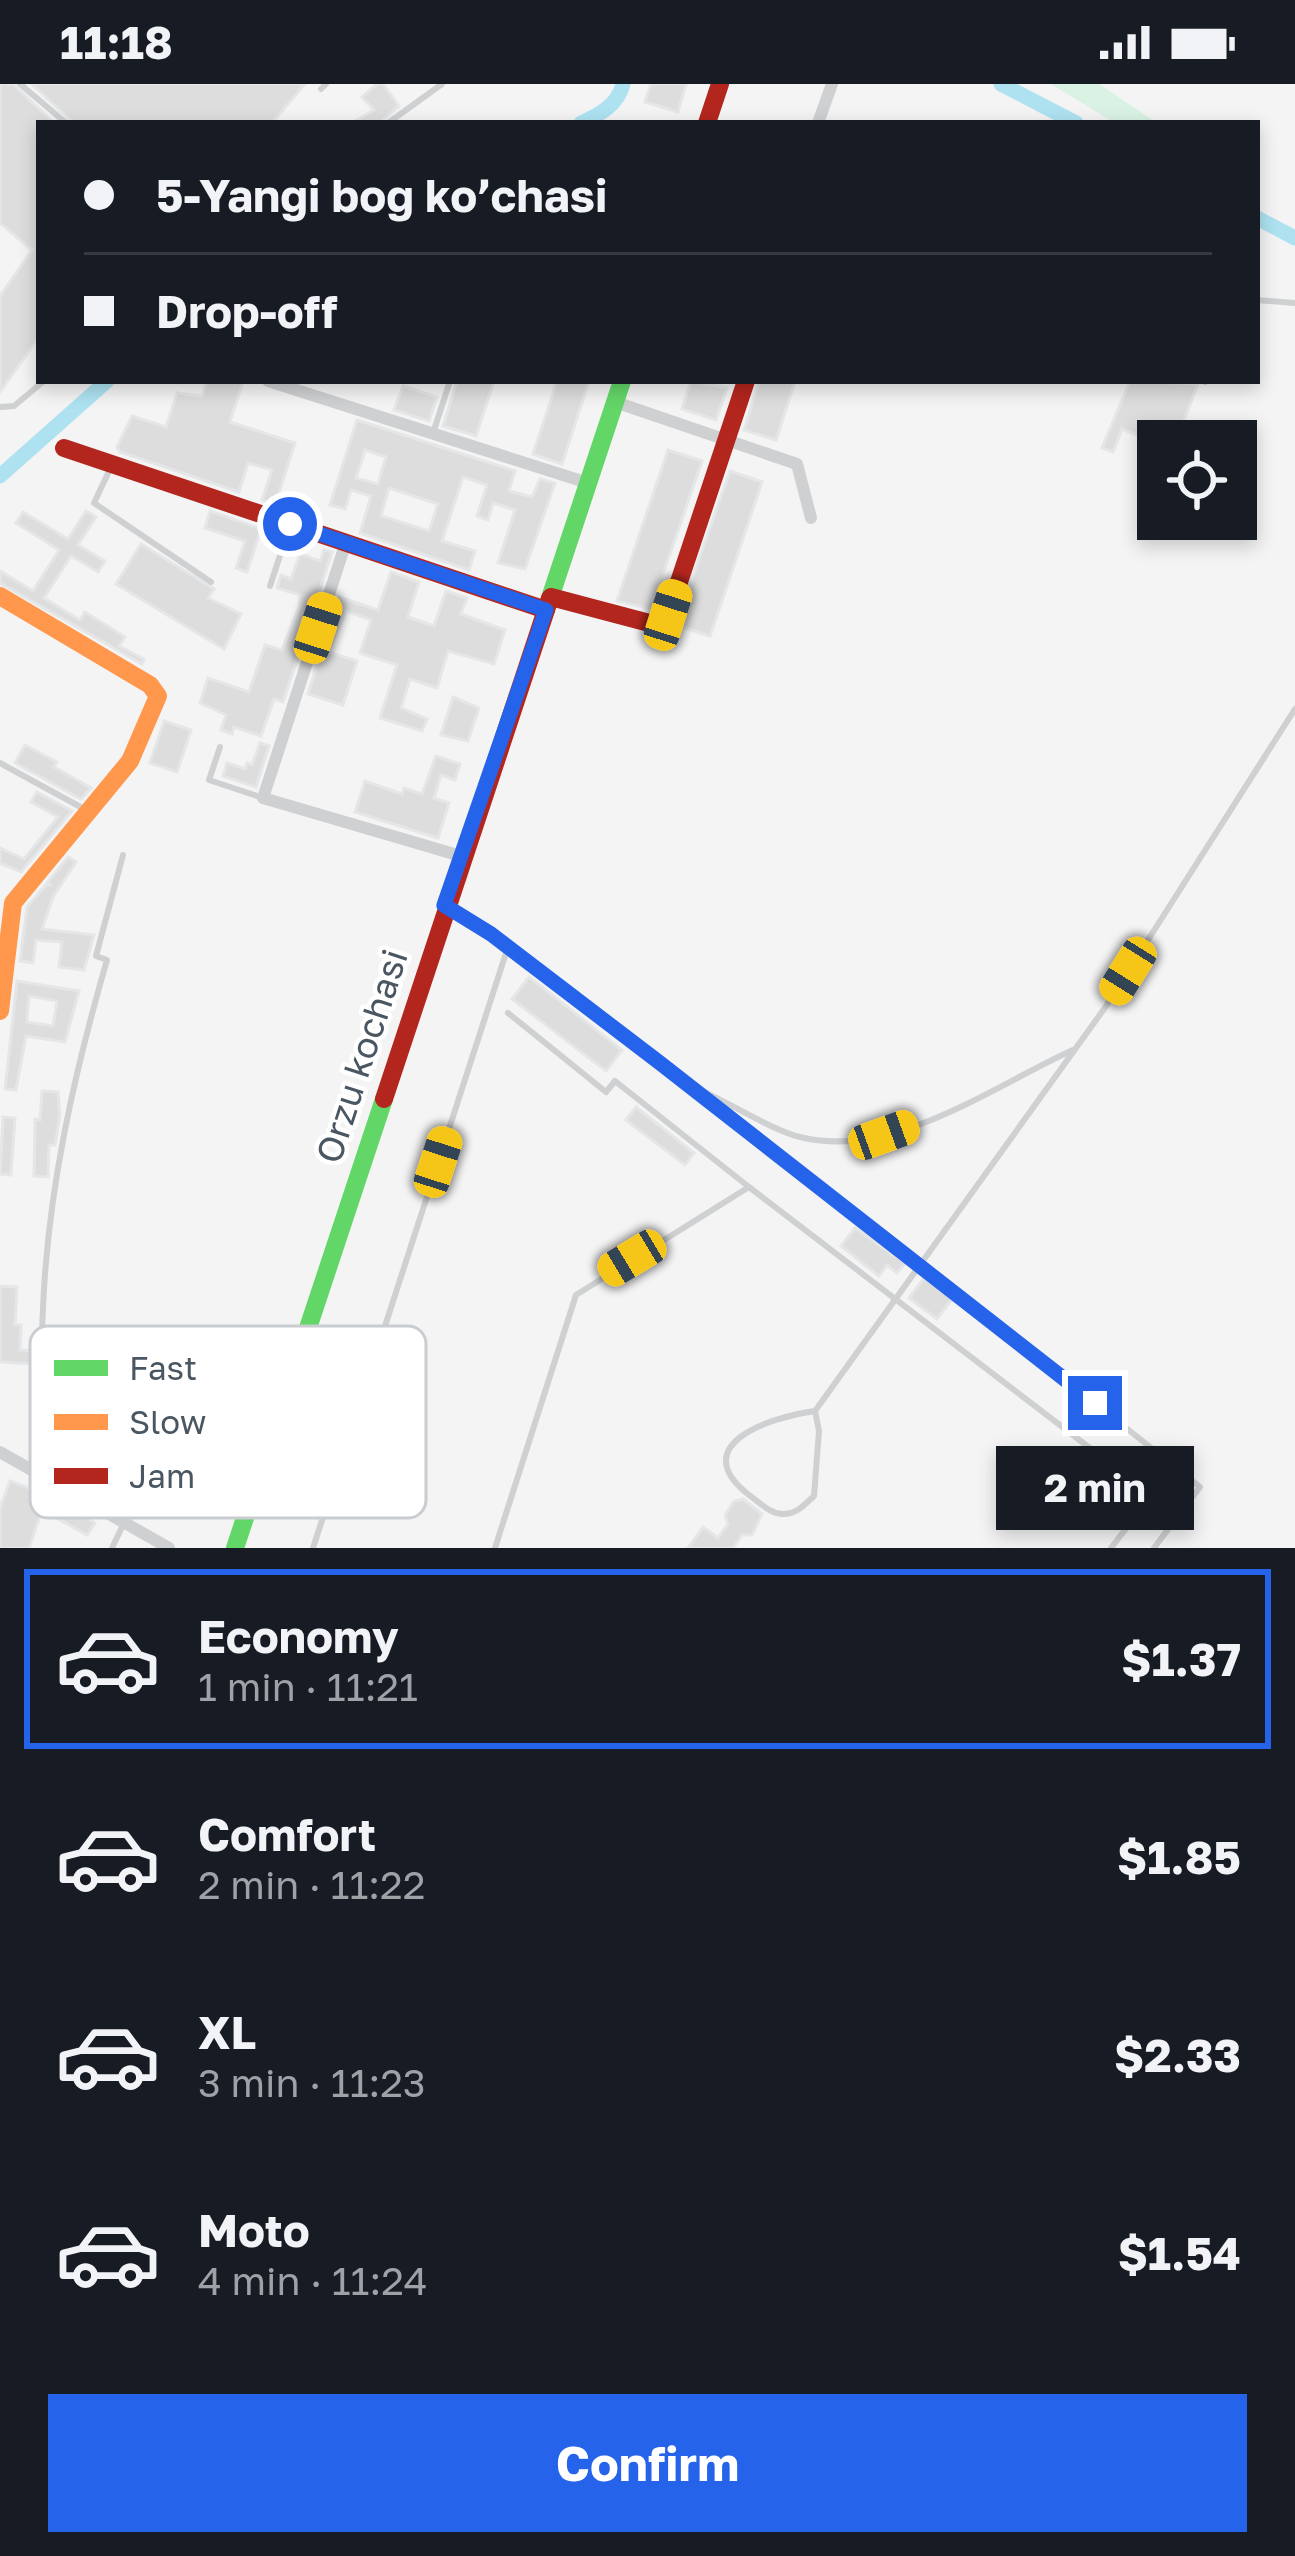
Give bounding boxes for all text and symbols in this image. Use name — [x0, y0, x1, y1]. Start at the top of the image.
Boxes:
text: 11:18 — [60, 15, 173, 69]
text: 5-Yangi bog koʼchasi — [156, 168, 607, 222]
text: Drop-off — [156, 284, 337, 338]
map controls — [1137, 420, 1257, 540]
button: locate — [1137, 420, 1257, 540]
route start — [263, 497, 317, 551]
car — [640, 575, 696, 655]
car — [290, 588, 346, 668]
car — [1094, 931, 1162, 1011]
street label: Orzu kochasi — [306, 944, 416, 1168]
car — [844, 1106, 924, 1164]
car — [410, 1122, 466, 1202]
car — [592, 1224, 672, 1292]
legend — [30, 1326, 426, 1518]
text: Fast — [129, 1348, 197, 1387]
route end — [1068, 1376, 1122, 1430]
text: Slow — [129, 1402, 207, 1441]
callout: 2 min — [996, 1445, 1194, 1529]
text: Jam — [129, 1456, 195, 1495]
text: 2 min — [1044, 1464, 1146, 1511]
icon: car — [54, 1605, 162, 1713]
text: Economy — [198, 1609, 399, 1663]
text: $1.37 — [1121, 1632, 1241, 1686]
text: 1 min · 11:21 — [198, 1663, 418, 1710]
icon: car — [54, 1803, 162, 1911]
text: Comfort — [198, 1807, 376, 1861]
text: $1.85 — [1117, 1830, 1241, 1884]
text: 2 min · 11:22 — [198, 1861, 425, 1908]
icon: car — [54, 2001, 162, 2109]
text: XL — [198, 2005, 256, 2059]
text: $2.33 — [1114, 2028, 1241, 2082]
text: 3 min · 11:23 — [198, 2059, 426, 2106]
icon: car — [54, 2199, 162, 2307]
text: Moto — [198, 2203, 310, 2257]
text: $1.54 — [1118, 2226, 1241, 2280]
text: 4 min · 11:24 — [198, 2257, 428, 2304]
button: Confirm — [48, 2394, 1247, 2532]

